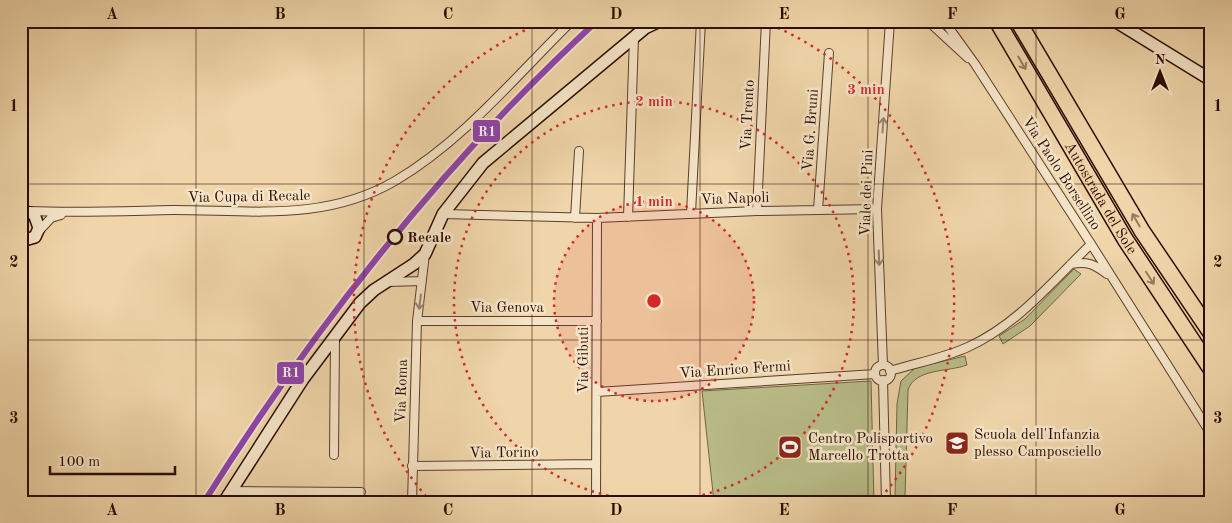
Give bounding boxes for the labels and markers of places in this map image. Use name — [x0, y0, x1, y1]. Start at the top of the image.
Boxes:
marker: Recale — [387, 229, 403, 245]
place label: Recale — [407, 231, 451, 246]
centre of rings — [645, 292, 663, 310]
place label: Scuola dell'Infanzia plesso Camposciello — [974, 428, 1102, 460]
school or university icon: Scuola dell'Infanzia plesso Camposciello — [944, 430, 970, 456]
place label: Centro Polisportivo Marcello Trotta — [808, 432, 933, 464]
sports icon: Centro Polisportivo Marcello Trotta — [777, 434, 803, 460]

